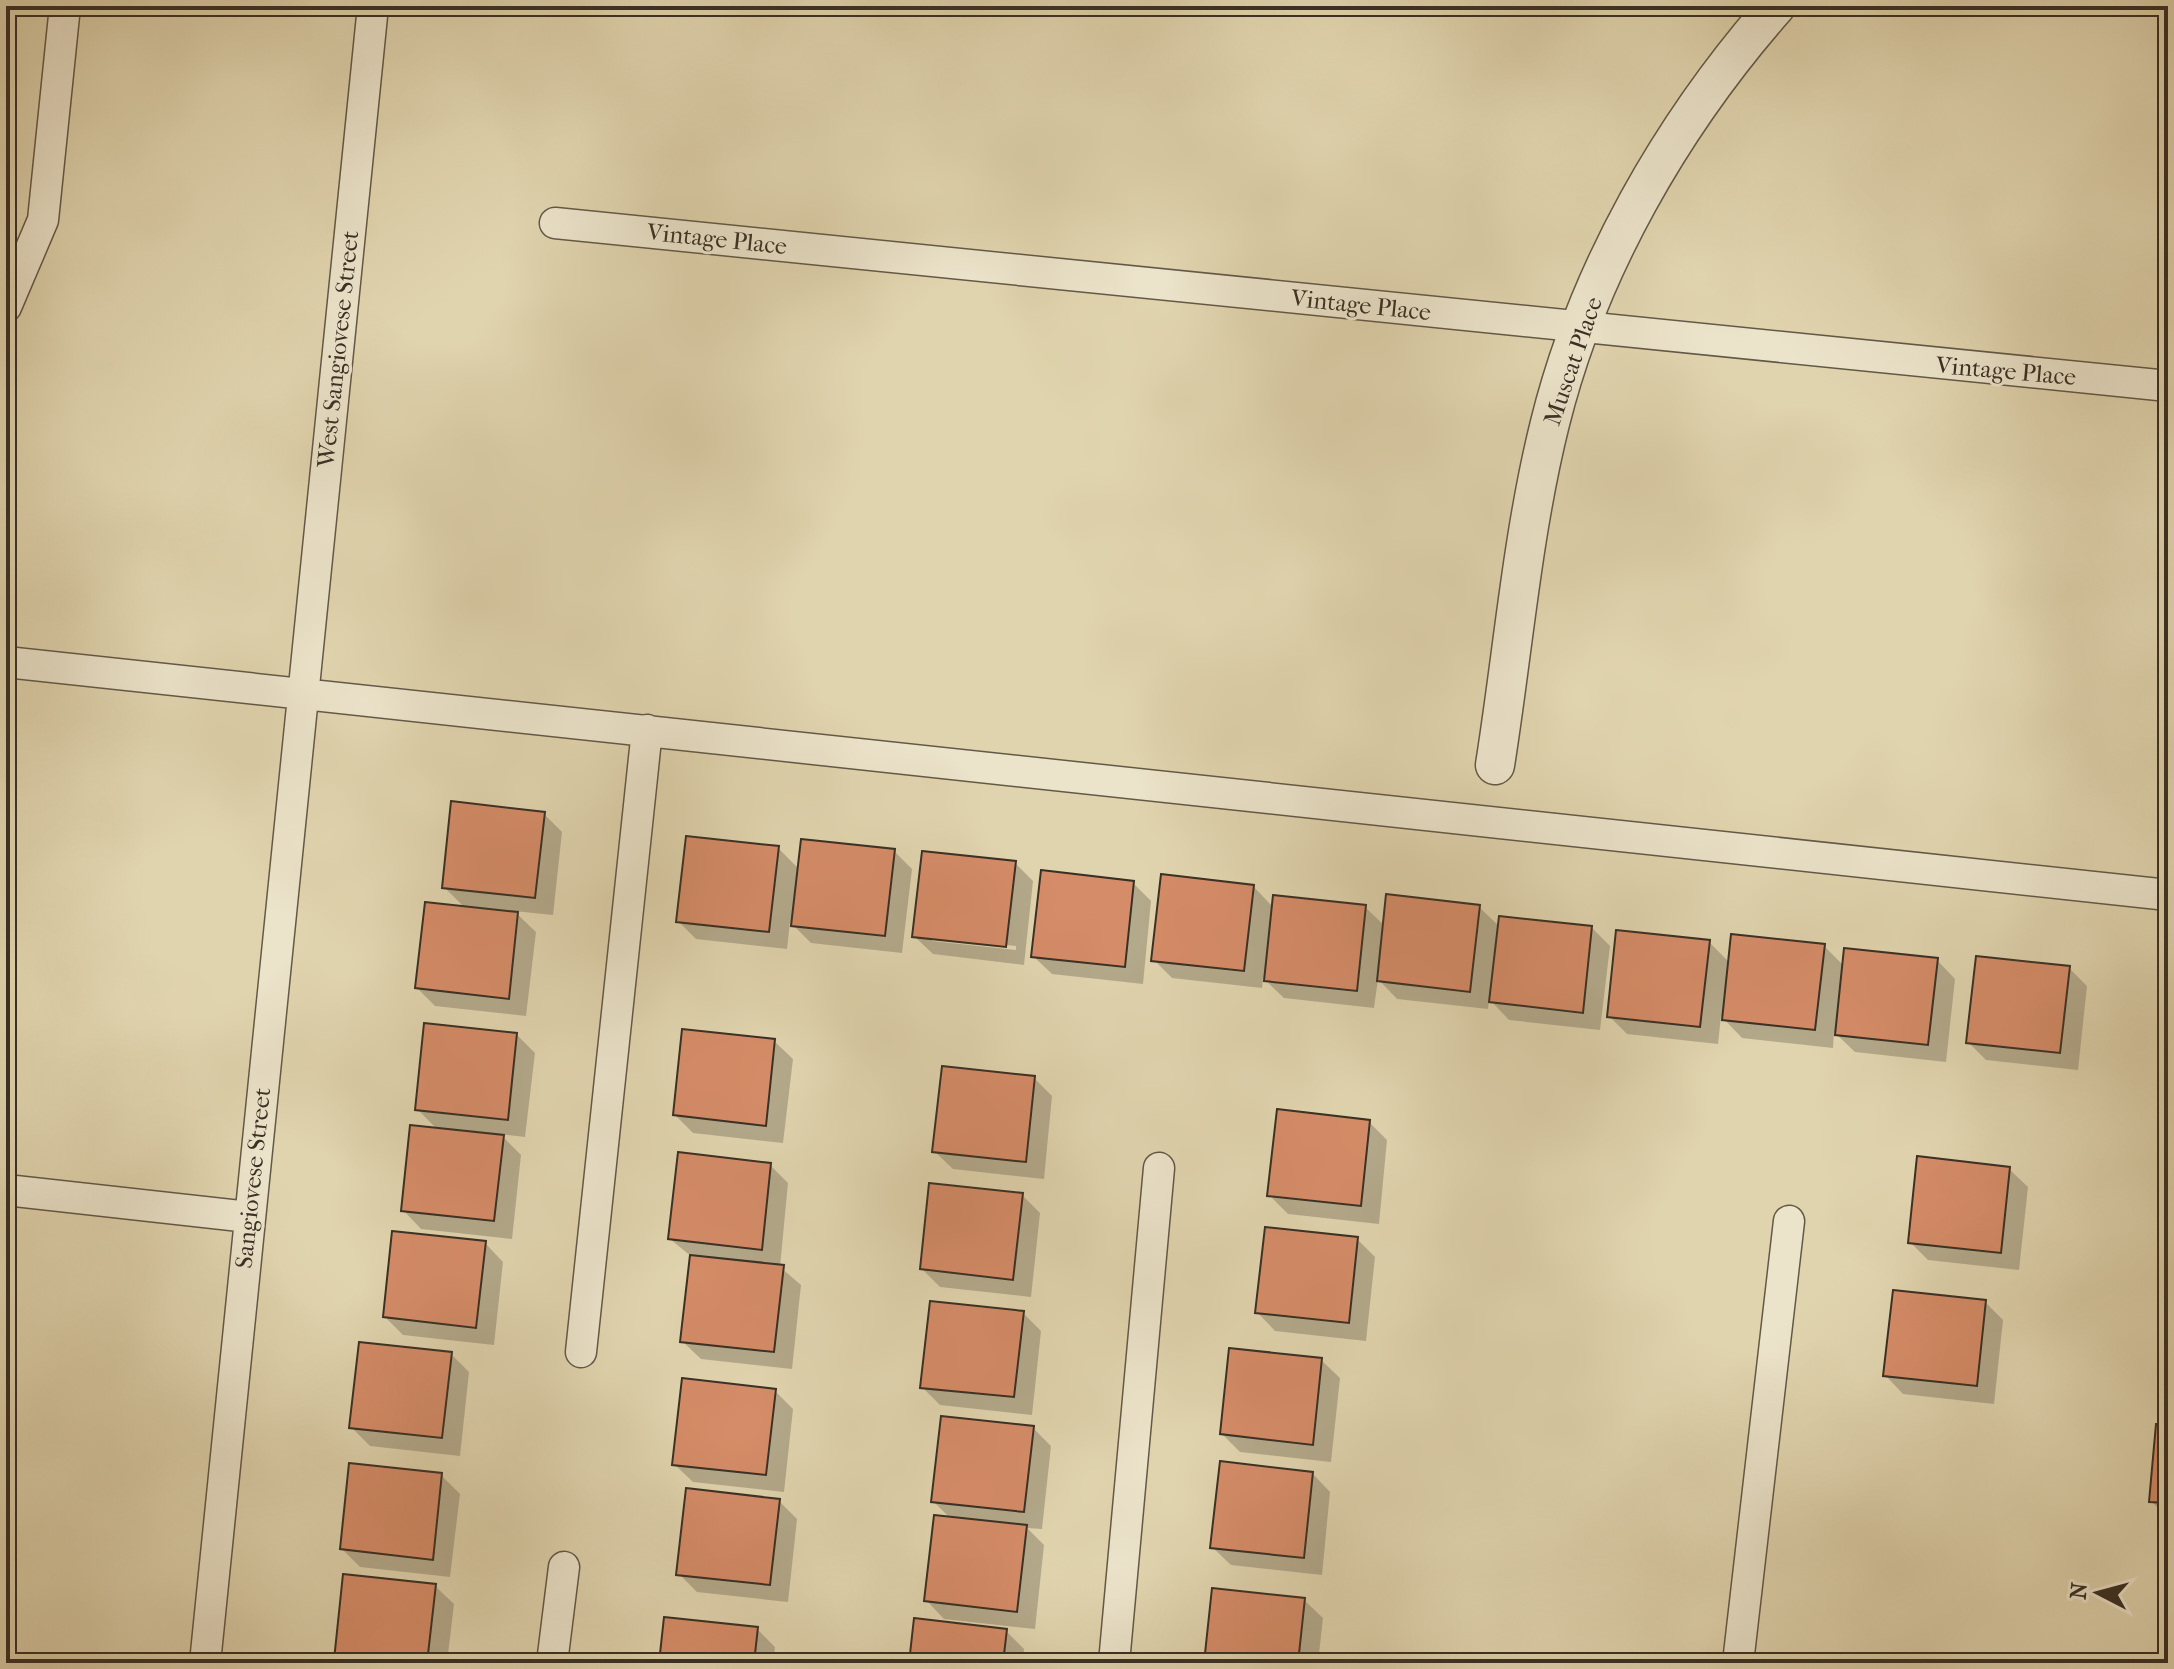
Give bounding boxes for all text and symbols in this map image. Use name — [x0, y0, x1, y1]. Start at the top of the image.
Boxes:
street label: Vintage Place — [645, 218, 788, 260]
street label: West Sangiovese Street — [312, 229, 364, 470]
street label: Vintage Place — [1289, 284, 1432, 326]
street label: Muscat Place — [1538, 293, 1608, 429]
street label: Vintage Place — [1934, 351, 2077, 391]
street label: Sangiovese Street — [230, 1086, 276, 1270]
north arrow — [2058, 1553, 2138, 1633]
text: N — [2065, 1581, 2093, 1601]

